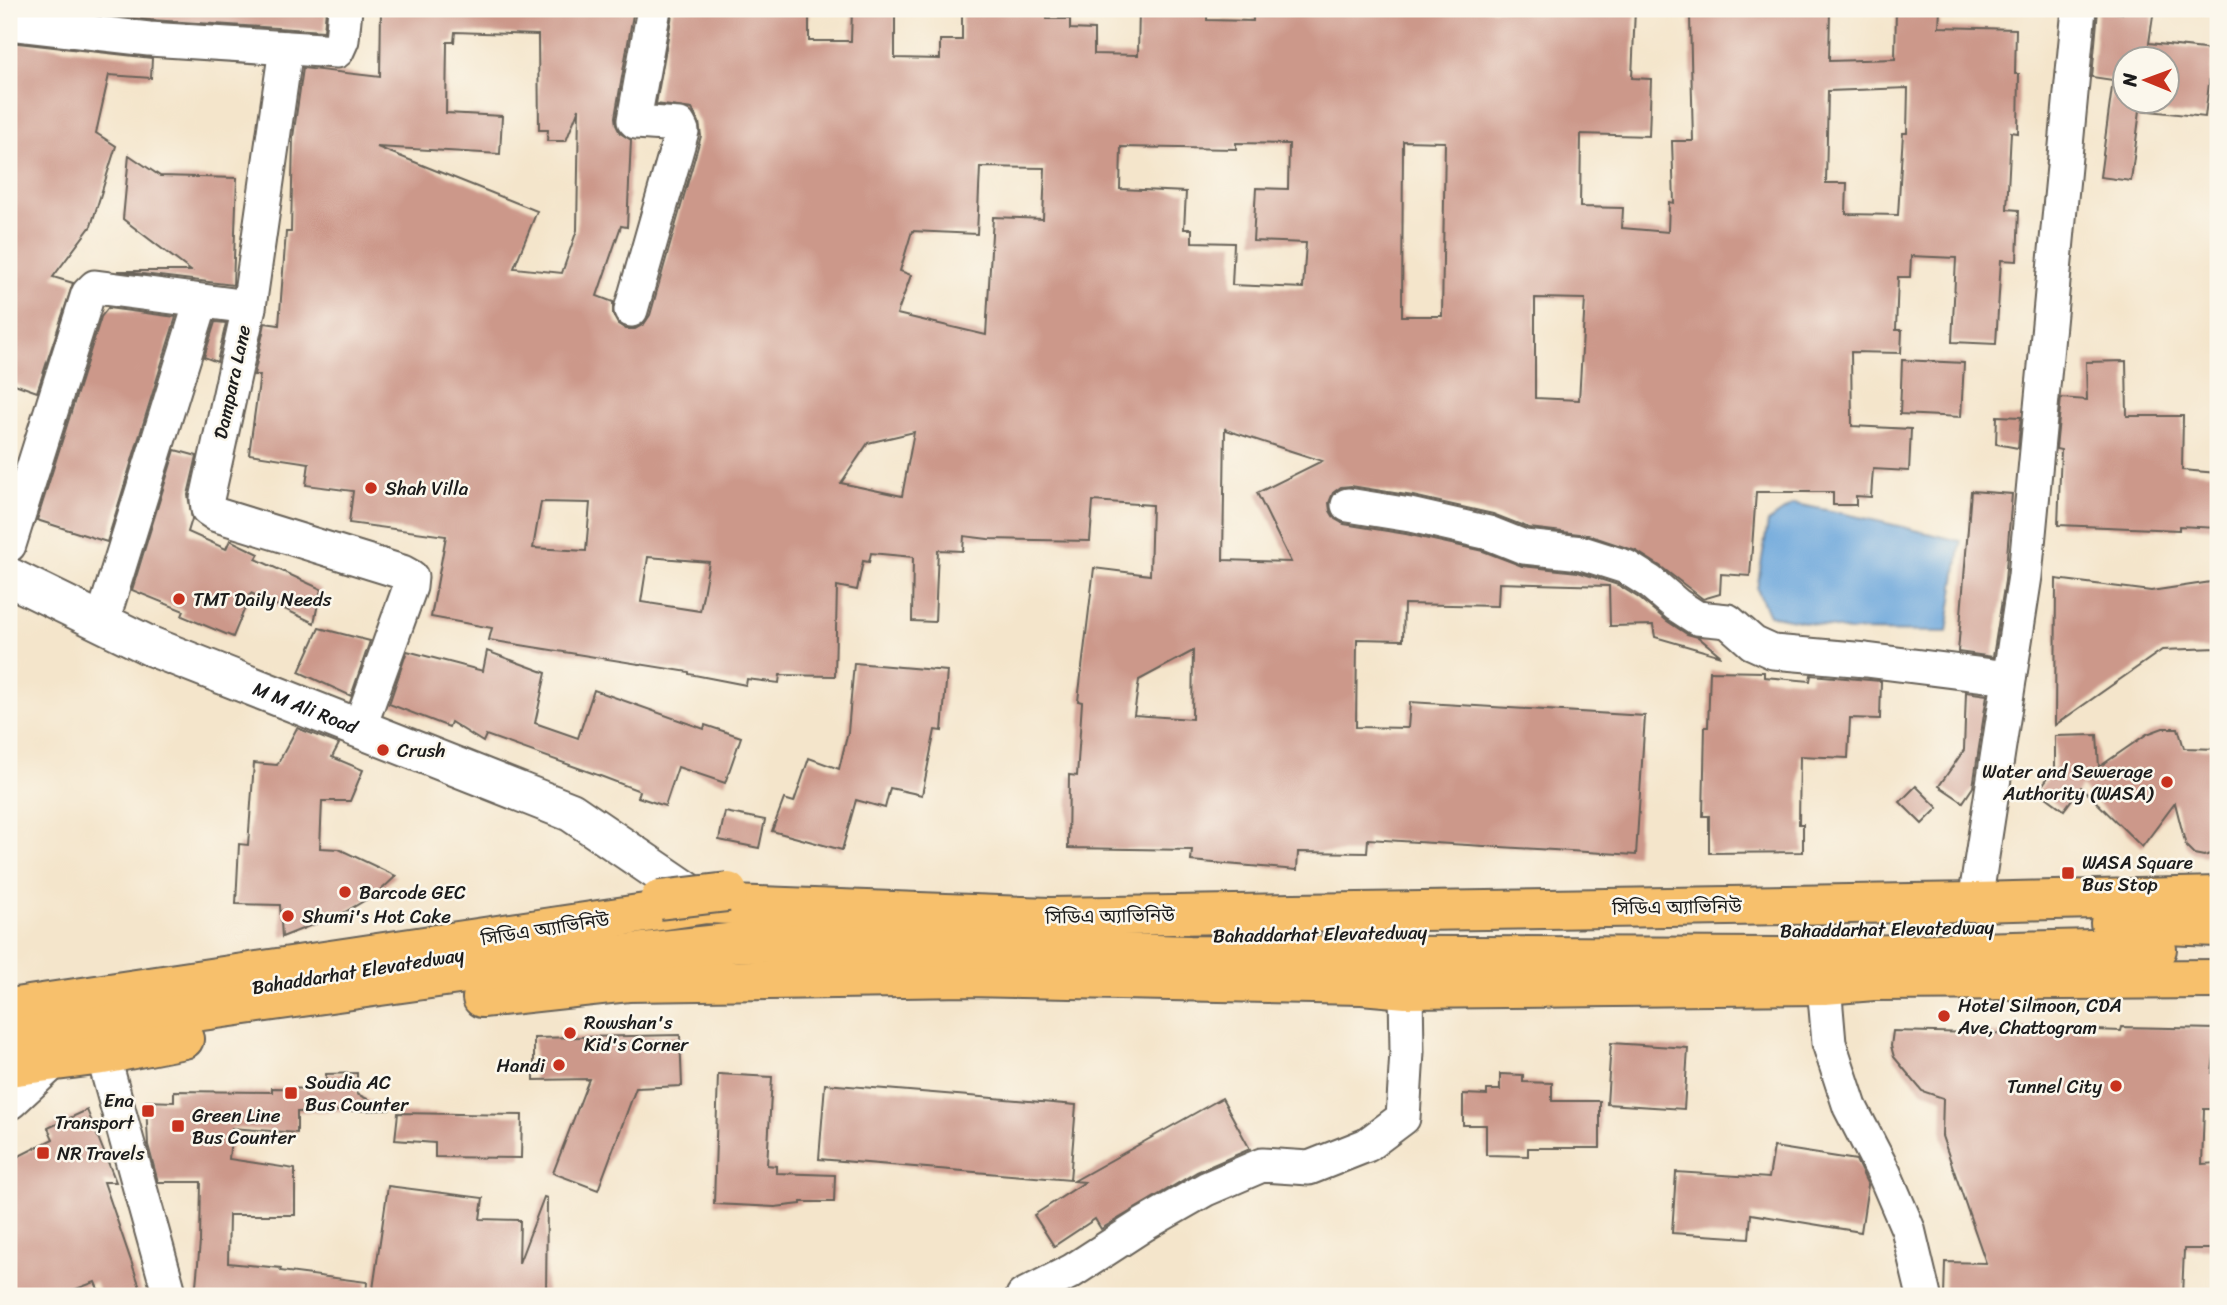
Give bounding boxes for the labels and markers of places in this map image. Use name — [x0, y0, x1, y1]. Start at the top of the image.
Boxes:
place label: Shah Villa — [385, 472, 469, 505]
marker: Shah Villa — [363, 480, 379, 496]
place label: TMT Daily Needs — [193, 583, 332, 616]
marker: TMT Daily Needs — [171, 591, 187, 607]
place label: Crush — [397, 734, 446, 767]
marker: Crush — [375, 742, 391, 758]
place label: Water and Sewerage Authority (WASA) — [1982, 755, 2154, 810]
marker: Water and Sewerage Authority (WASA) — [2159, 774, 2175, 790]
place label: WASA Square Bus Stop — [2082, 846, 2193, 901]
marker: WASA Square Bus Stop — [2060, 865, 2076, 881]
place label: Barcode GEC — [359, 876, 466, 909]
marker: Barcode GEC — [337, 884, 353, 900]
place label: Shumi's Hot Cake — [302, 900, 451, 933]
marker: Shumi's Hot Cake — [280, 908, 296, 924]
place label: Hotel Silmoon, CDA Ave, Chattogram — [1957, 989, 2122, 1044]
place label: Rowshan's Kid's Corner — [584, 1006, 689, 1061]
marker: Hotel Silmoon, CDA Ave, Chattogram — [1936, 1008, 1952, 1024]
marker: Rowshan's Kid's Corner — [562, 1025, 578, 1041]
place label: Handi — [497, 1049, 546, 1082]
marker: Handi — [551, 1057, 567, 1073]
place label: Soudia AC Bus Counter — [305, 1066, 409, 1121]
place label: Tunnel City — [2007, 1070, 2102, 1103]
marker: Tunnel City — [2108, 1078, 2124, 1094]
place label: Ena Transport — [55, 1084, 135, 1139]
marker: Soudia AC Bus Counter — [283, 1085, 299, 1101]
place label: Green Line Bus Counter — [192, 1099, 296, 1154]
marker: Ena Transport — [140, 1103, 156, 1119]
marker: Green Line Bus Counter — [170, 1118, 186, 1134]
place label: NR Travels — [57, 1137, 145, 1170]
marker: NR Travels — [35, 1145, 51, 1161]

